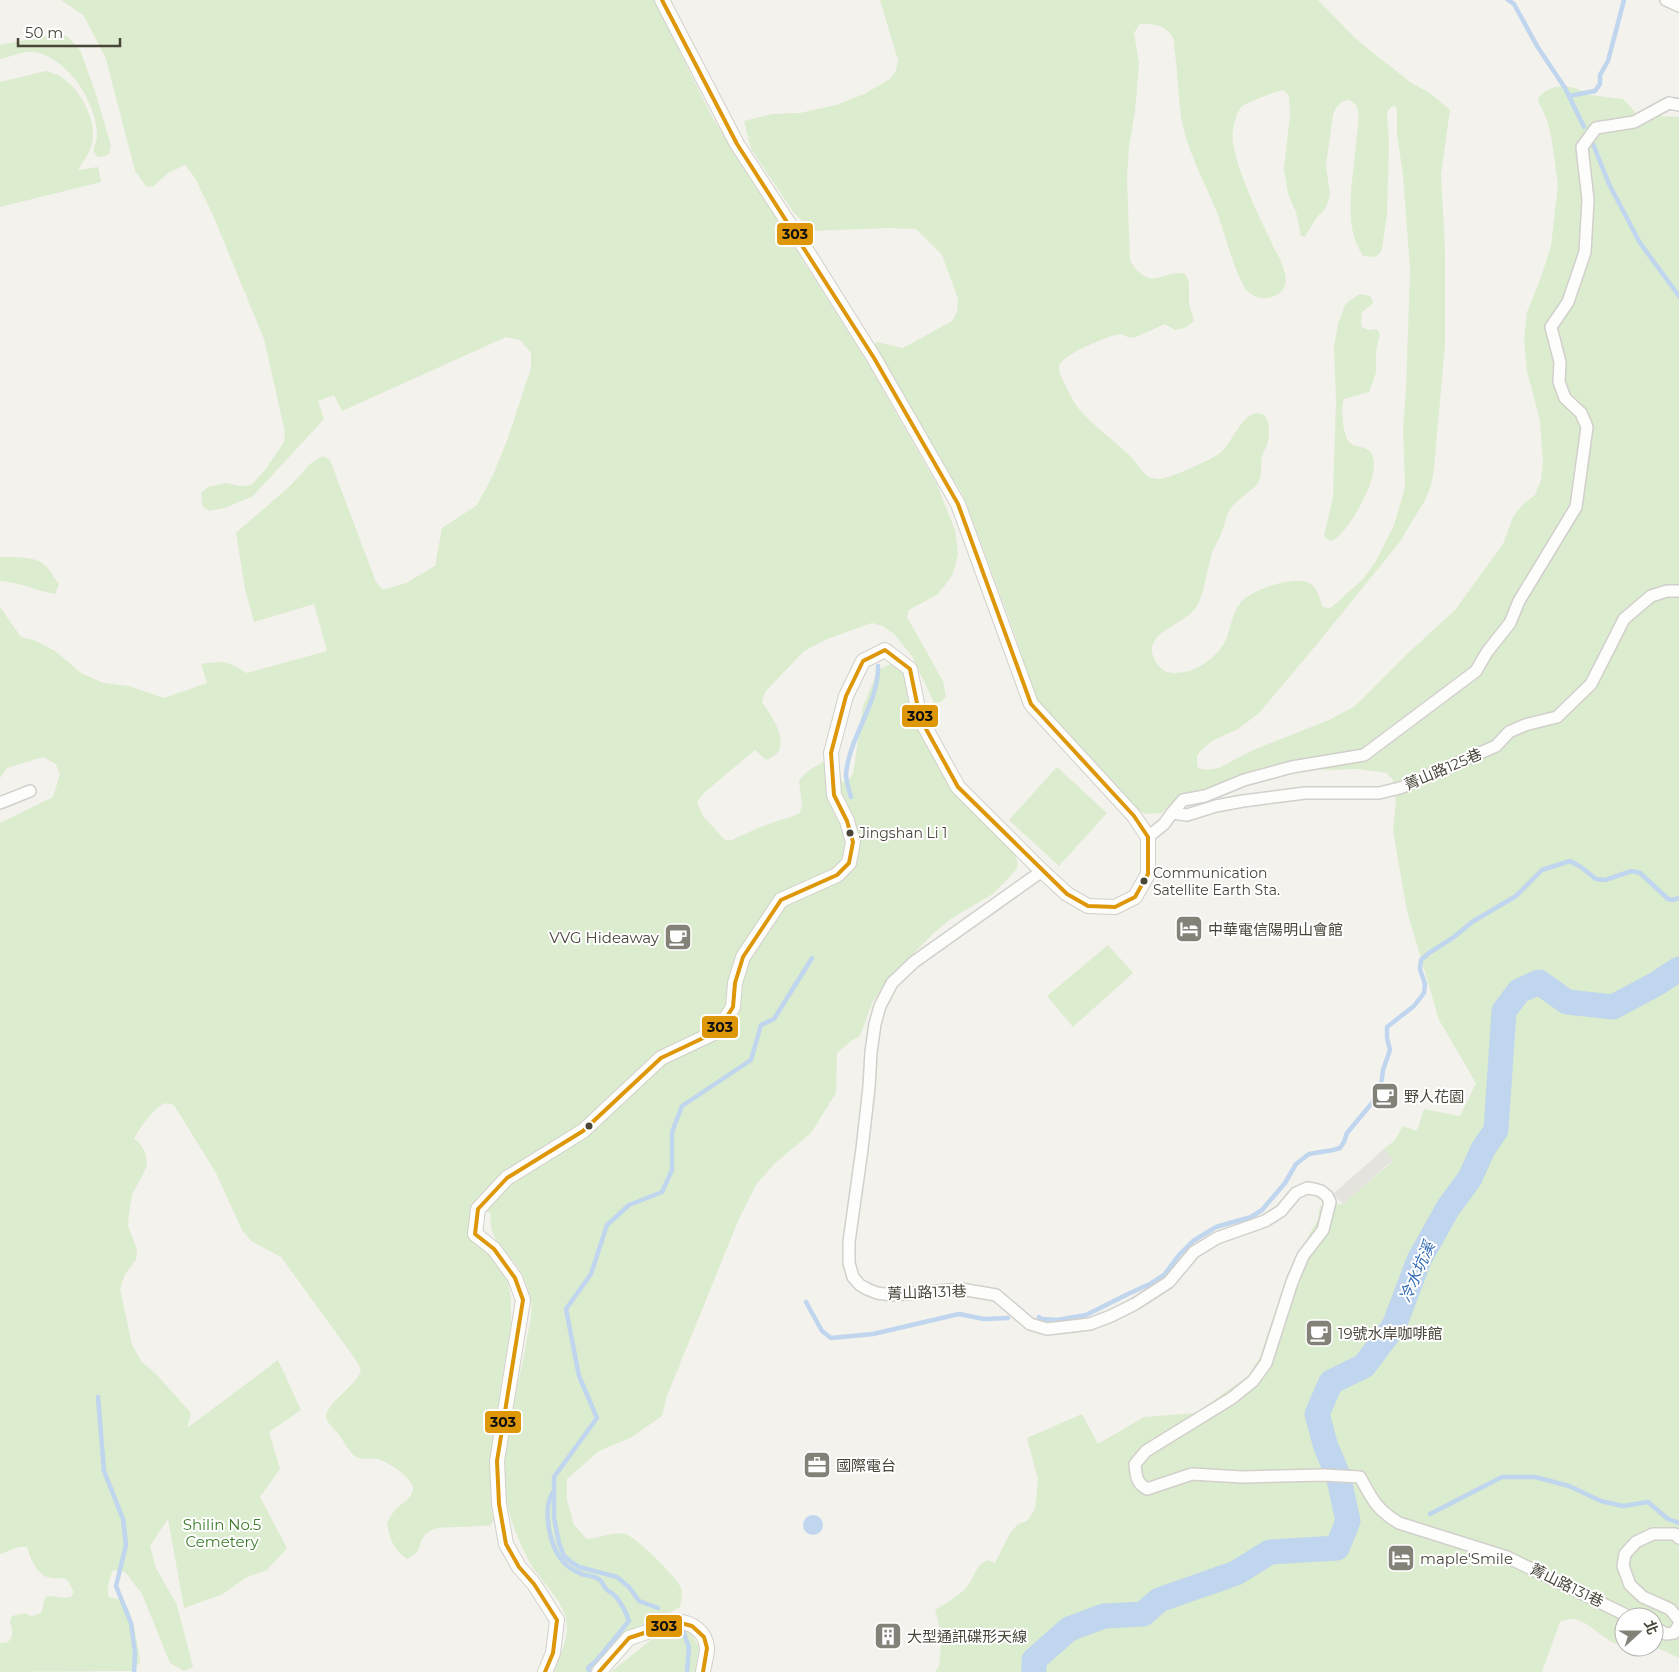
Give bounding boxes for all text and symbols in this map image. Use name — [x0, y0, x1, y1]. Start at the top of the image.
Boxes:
scale bar — [18, 15, 120, 47]
text: 50 m — [25, 23, 63, 42]
line badge: 303 — [776, 222, 814, 246]
text: 303 — [781, 225, 808, 243]
line badge: 303 — [901, 704, 939, 728]
text: 303 — [906, 707, 933, 725]
street label: 菁山路125巷 — [1401, 744, 1485, 794]
place label: Jingshan Li 1 — [858, 824, 947, 842]
marker: Jingshan Li 1 — [845, 828, 855, 838]
place label: Communication Satellite Earth Sta. — [1153, 864, 1280, 899]
marker: Communication Satellite Earth Sta. — [1139, 876, 1149, 886]
hotel icon: 中華電信陽明山會館 — [1174, 914, 1204, 944]
place label: 中華電信陽明山會館 — [1208, 920, 1343, 939]
cafe icon: VVG Hideaway — [663, 922, 693, 952]
place label: VVG Hideaway — [549, 928, 660, 947]
line badge: 303 — [701, 1015, 739, 1039]
text: 303 — [706, 1018, 733, 1036]
cafe icon: 野人花園 — [1370, 1081, 1400, 1111]
place label: 野人花園 — [1404, 1087, 1464, 1106]
unlabelled marker — [584, 1121, 594, 1131]
water label: 冷水坑溪 — [1395, 1237, 1440, 1305]
street label: 菁山路131巷 — [887, 1281, 967, 1303]
cafe icon: 19號水岸咖啡館 — [1304, 1318, 1334, 1348]
place label: 19號水岸咖啡館 — [1338, 1324, 1443, 1343]
line badge: 303 — [484, 1410, 522, 1434]
text: 303 — [489, 1413, 516, 1431]
office icon: 國際電台 — [802, 1450, 832, 1480]
place label: 國際電台 — [836, 1456, 896, 1475]
park label: Shilin No.5 Cemetery — [183, 1515, 261, 1551]
hotel icon: maple'Smile — [1386, 1543, 1416, 1573]
place label: maple'Smile — [1420, 1549, 1513, 1568]
street label: 菁山路131巷 — [1527, 1559, 1607, 1611]
north arrow — [1614, 1607, 1664, 1657]
line badge: 303 — [645, 1614, 683, 1638]
text: 303 — [650, 1617, 677, 1635]
text: 北 — [1640, 1618, 1662, 1637]
building icon: 大型通訊碟形天線 — [873, 1621, 903, 1651]
place label: 大型通訊碟形天線 — [907, 1627, 1027, 1646]

